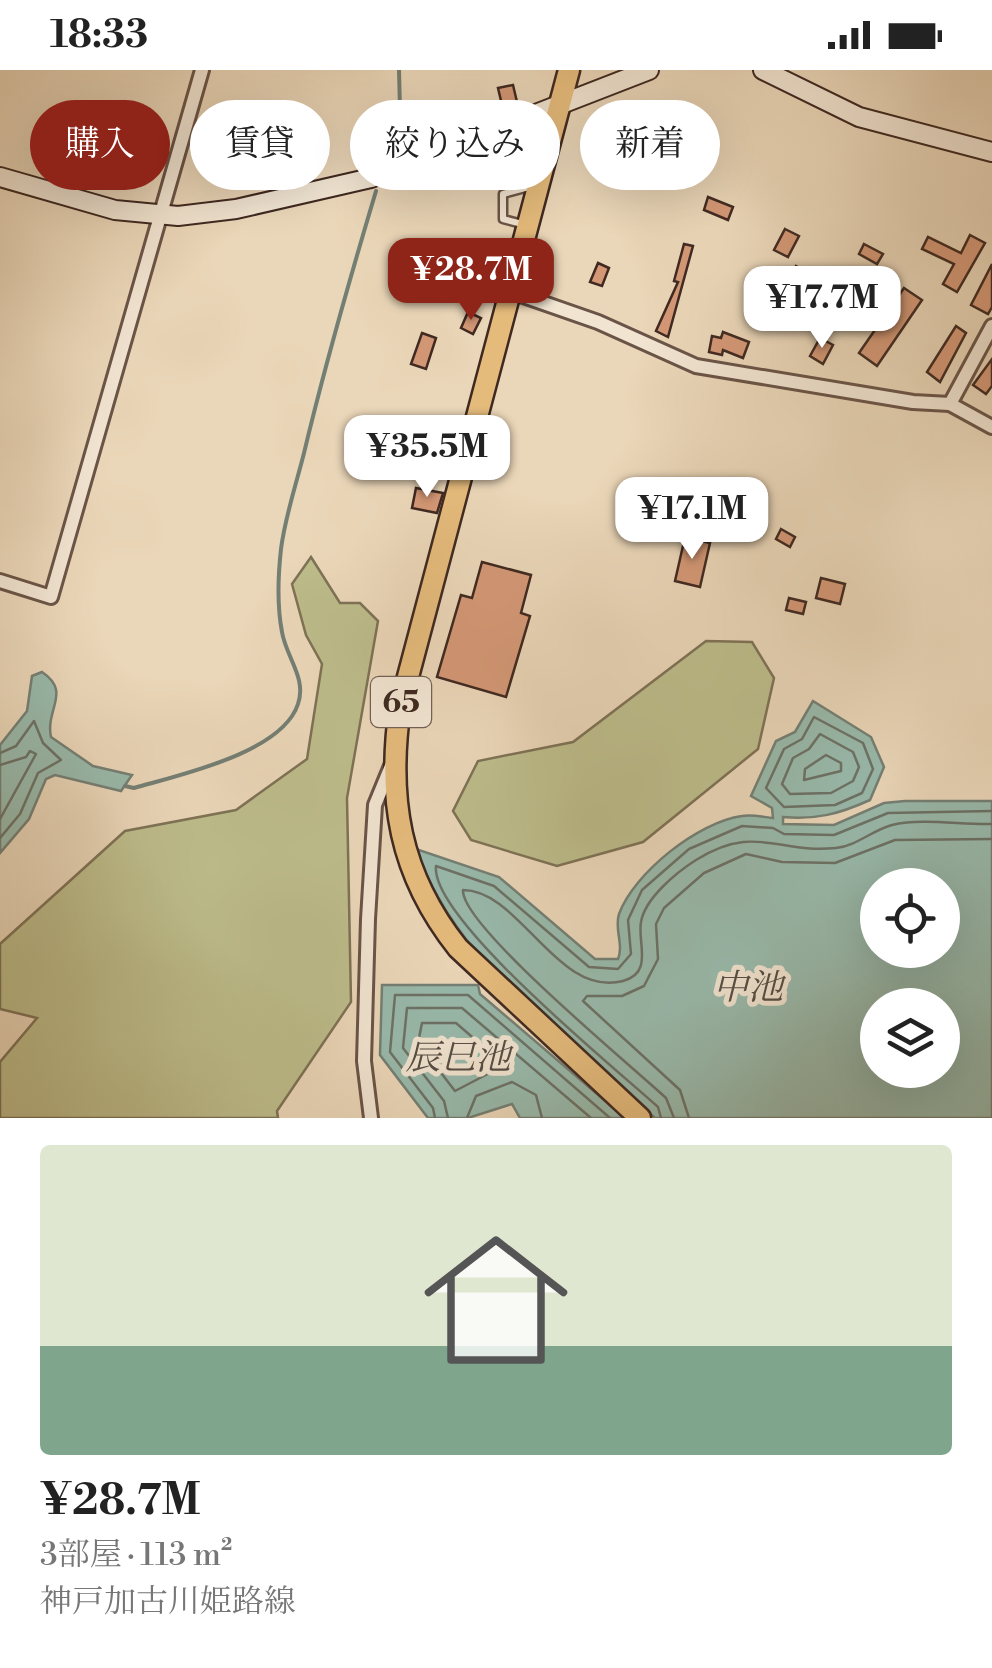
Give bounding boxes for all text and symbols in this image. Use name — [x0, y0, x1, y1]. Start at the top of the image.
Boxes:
text: 18:33 — [50, 12, 148, 59]
chip: 購入 — [30, 100, 170, 190]
chip: 賃貸 — [190, 100, 330, 190]
chip: 絞り込み — [350, 100, 560, 190]
chip: 新着 — [580, 100, 720, 190]
pin: ¥28.7M — [390, 238, 552, 323]
text: ¥28.7M — [410, 250, 532, 290]
pin: ¥17.7M — [741, 266, 903, 351]
text: ¥17.7M — [766, 278, 878, 318]
pin: ¥35.5M — [346, 415, 508, 500]
text: ¥35.5M — [366, 427, 488, 467]
pin: ¥17.1M — [611, 477, 773, 562]
text: ¥17.1M — [637, 489, 747, 529]
road number: 65 — [371, 677, 431, 727]
map controls — [860, 868, 960, 1088]
button: locate — [860, 868, 960, 968]
water label: 中池 — [713, 967, 787, 1010]
button: layers — [860, 988, 960, 1088]
water label: 辰巳池 — [405, 1037, 514, 1080]
icon: home — [406, 1210, 586, 1390]
text: ¥28.7M — [40, 1475, 200, 1528]
text: 3部屋 · 113 m² — [40, 1535, 232, 1575]
text: 神戸加古川姫路線 — [40, 1582, 296, 1622]

